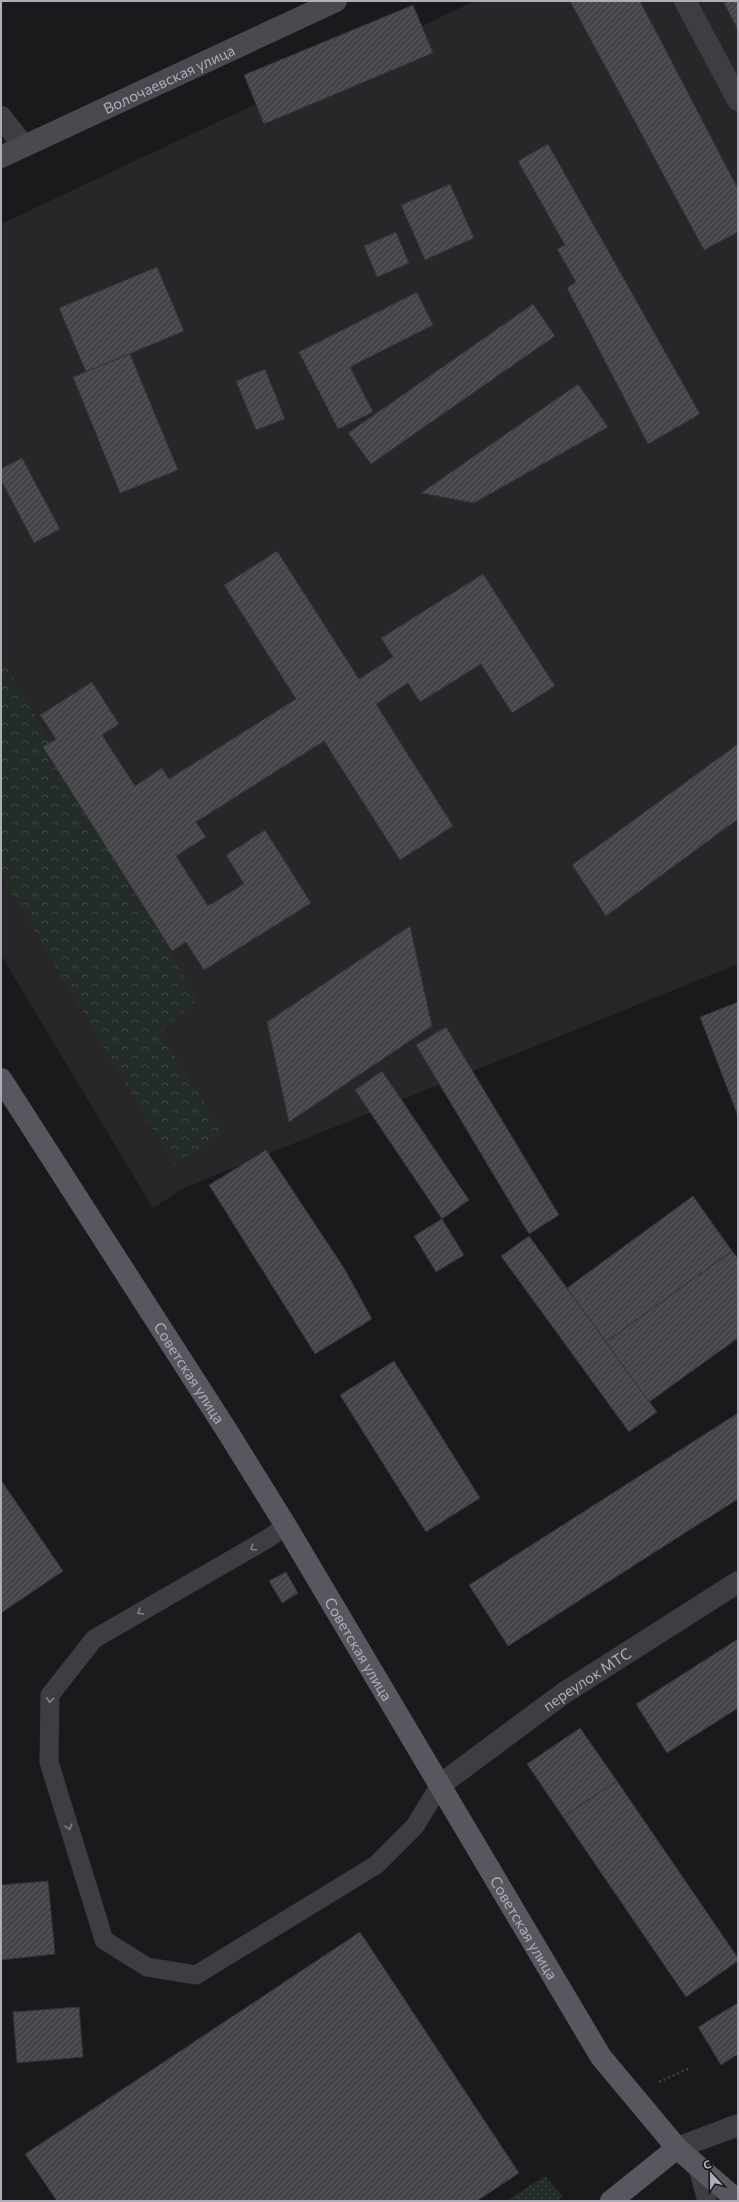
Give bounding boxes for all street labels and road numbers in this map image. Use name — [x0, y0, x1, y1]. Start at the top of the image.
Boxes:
street label: Волочаевская улица — [100, 41, 237, 117]
street label: Советская улица — [150, 1319, 229, 1427]
street label: Советская улица — [321, 1594, 397, 1704]
street label: переулок МТС — [539, 1644, 634, 1715]
street label: Советская улица — [487, 1873, 562, 1982]

